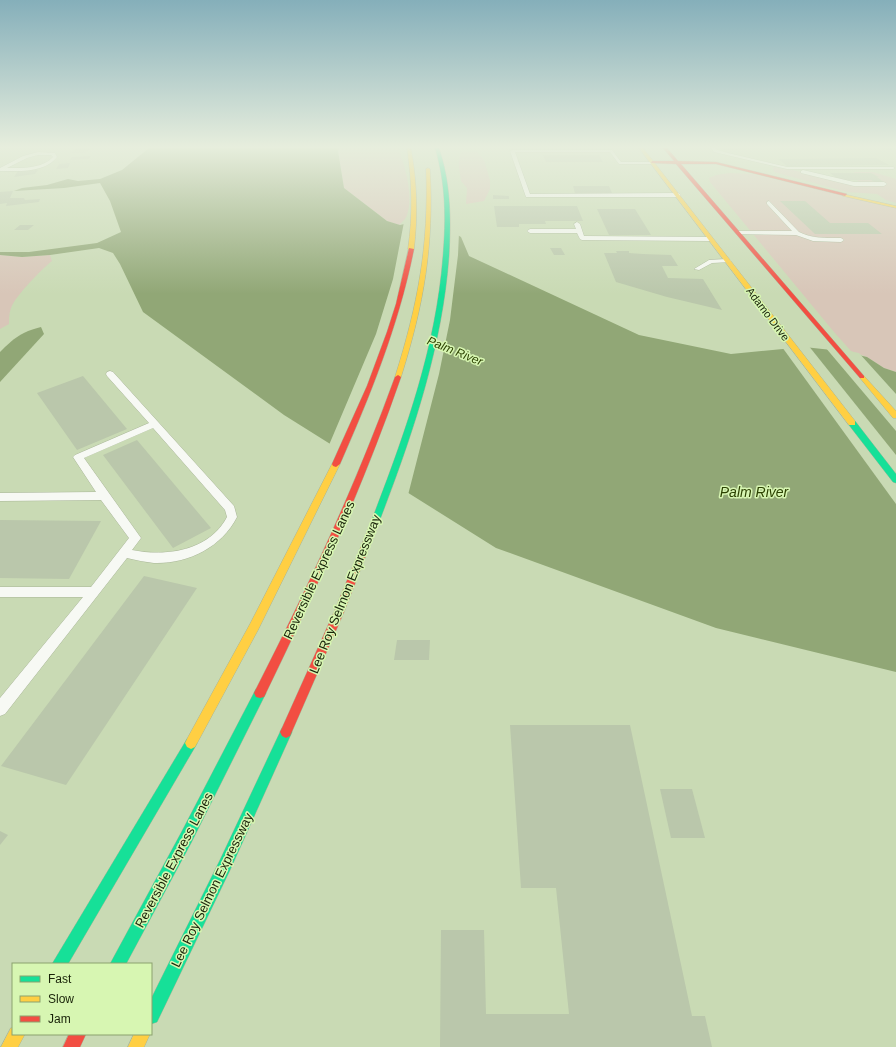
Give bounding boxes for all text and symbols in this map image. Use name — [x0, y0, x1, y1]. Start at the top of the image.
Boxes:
street label: Adamo Drive — [744, 285, 792, 343]
water label: Palm River — [425, 334, 486, 369]
water label: Palm River — [720, 484, 790, 500]
street label: Reversible Express Lanes — [280, 498, 358, 642]
street label: Lee Roy Selmon Expressway — [306, 512, 384, 676]
street label: Reversible Express Lanes — [132, 789, 216, 930]
street label: Lee Roy Selmon Expressway — [168, 810, 256, 970]
legend — [12, 963, 152, 1035]
text: Fast — [48, 972, 72, 986]
text: Slow — [48, 992, 74, 1006]
text: Jam — [48, 1012, 71, 1026]

